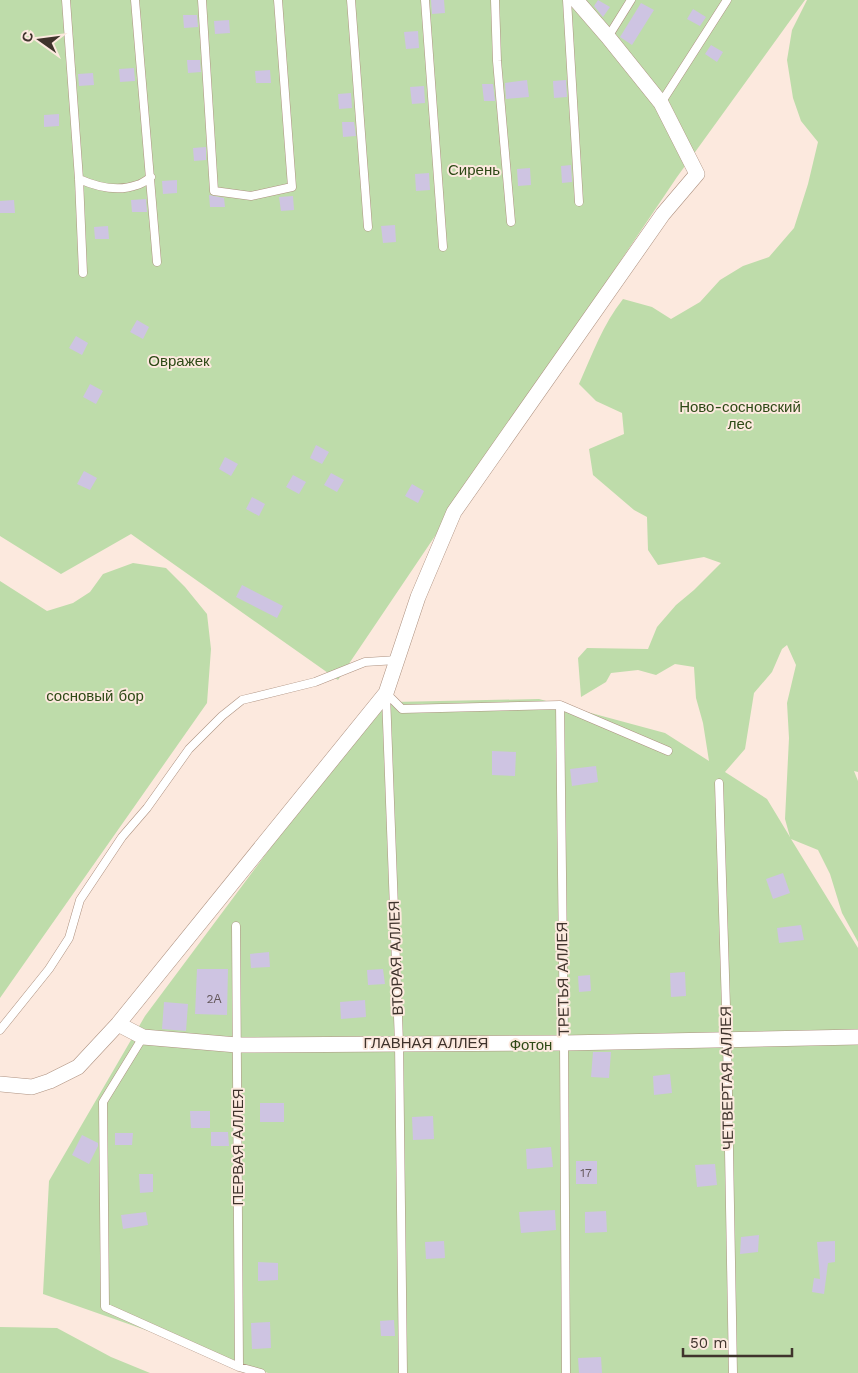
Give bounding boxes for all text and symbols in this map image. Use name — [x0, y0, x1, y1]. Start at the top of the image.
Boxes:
north arrow — [15, 15, 65, 65]
text: С — [18, 30, 36, 44]
park label: Сирень — [448, 161, 500, 179]
park label: Овражек — [148, 352, 210, 370]
park label: Ново-сосновский лес — [679, 398, 801, 433]
park label: сосновый бор — [46, 687, 144, 705]
street label: ВТОРАЯ АЛЛЕЯ — [385, 900, 407, 1016]
street label: ТРЕТЬЯ АЛЛЕЯ — [553, 922, 573, 1036]
house number: 2А — [207, 992, 222, 1006]
street label: ЧЕТВЕРТАЯ АЛЛЕЯ — [717, 1006, 737, 1150]
street label: ГЛАВНАЯ АЛЛЕЯ — [364, 1034, 488, 1052]
park label: Фотон — [510, 1036, 552, 1054]
street label: ПЕРВАЯ АЛЛЕЯ — [229, 1088, 247, 1206]
house number: 17 — [580, 1166, 592, 1180]
scale bar — [683, 1326, 792, 1358]
text: 50 m — [690, 1334, 727, 1352]

